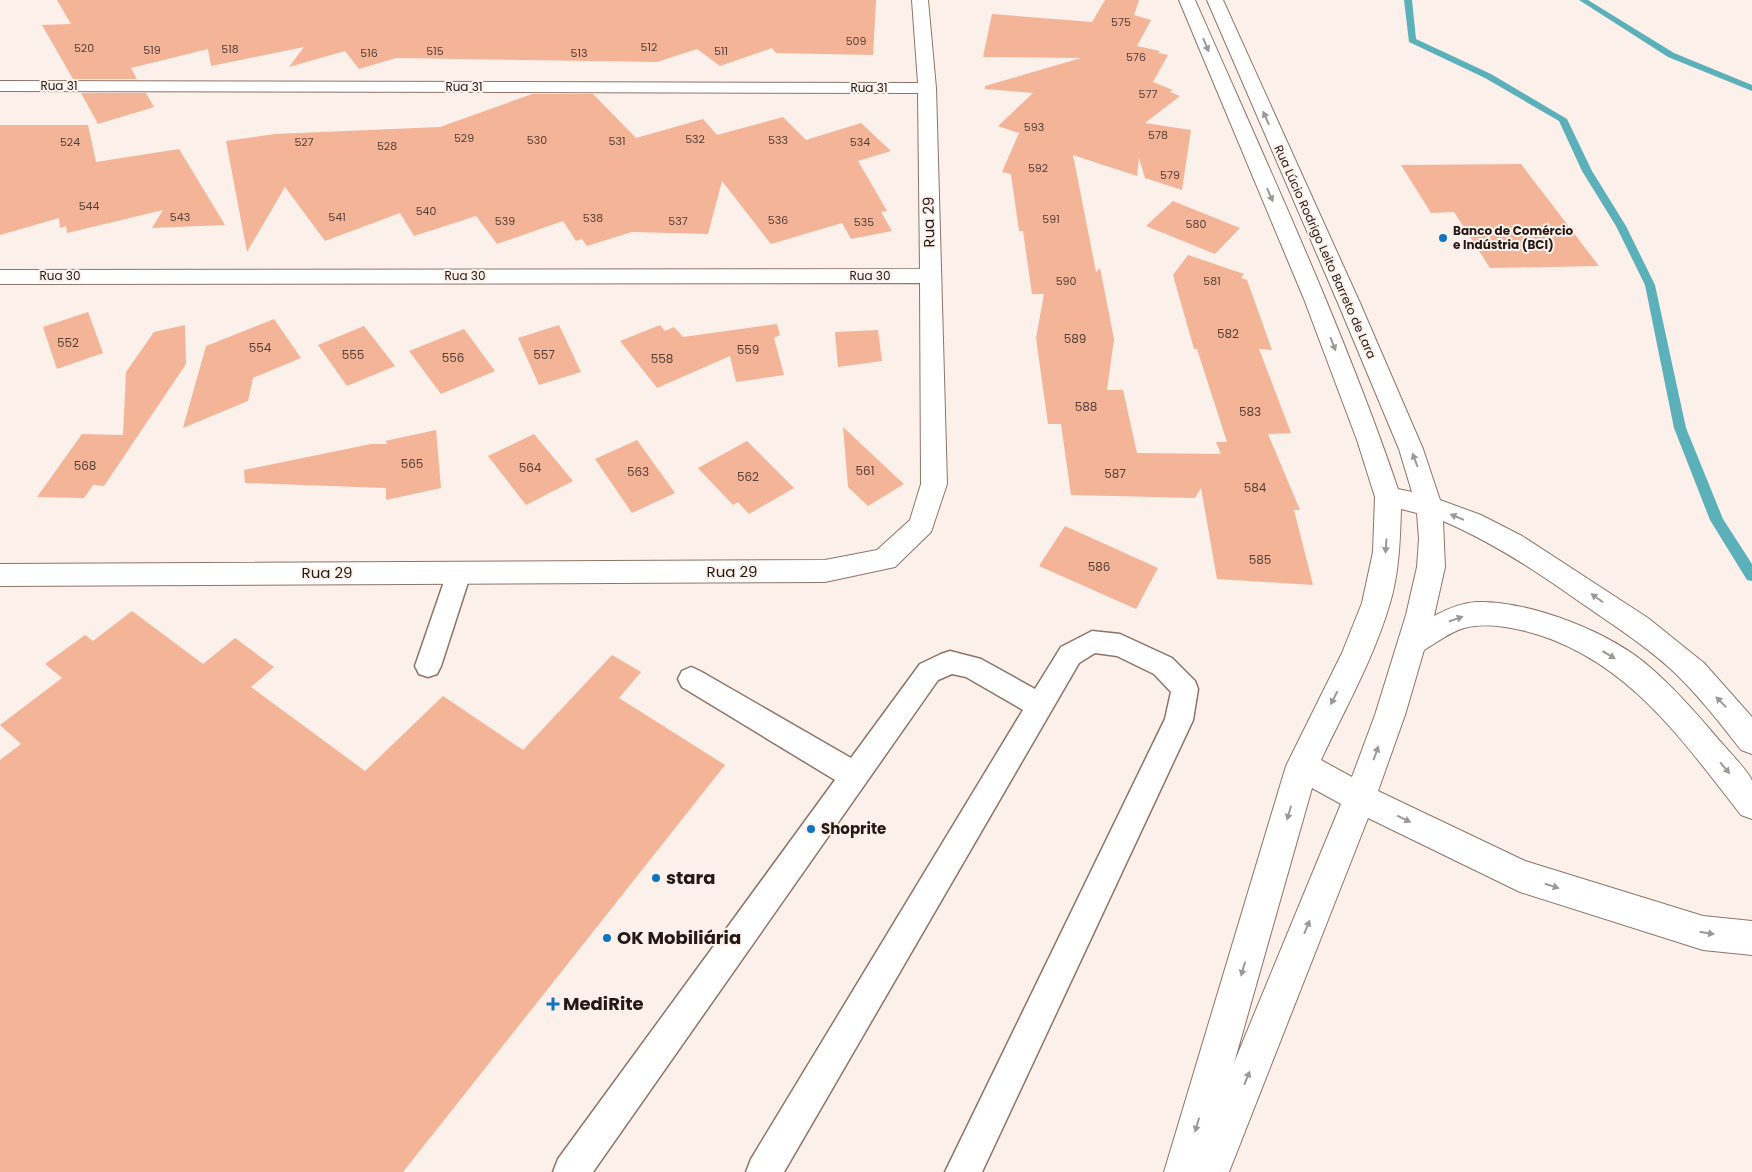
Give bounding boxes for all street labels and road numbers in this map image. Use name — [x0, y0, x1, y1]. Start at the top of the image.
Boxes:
street label: Rua 31 — [40, 77, 78, 94]
street label: Rua 31 — [445, 78, 483, 95]
street label: Rua 31 — [850, 79, 888, 96]
street label: Rua Lúcio Rodrigo Leito Barreto de Lara — [1270, 142, 1380, 361]
street label: Rua 29 — [918, 196, 939, 248]
street label: Rua 30 — [40, 267, 80, 284]
street label: Rua 30 — [445, 267, 485, 284]
street label: Rua 30 — [850, 267, 890, 284]
street label: Rua 29 — [707, 561, 757, 582]
street label: Rua 29 — [302, 562, 352, 583]

